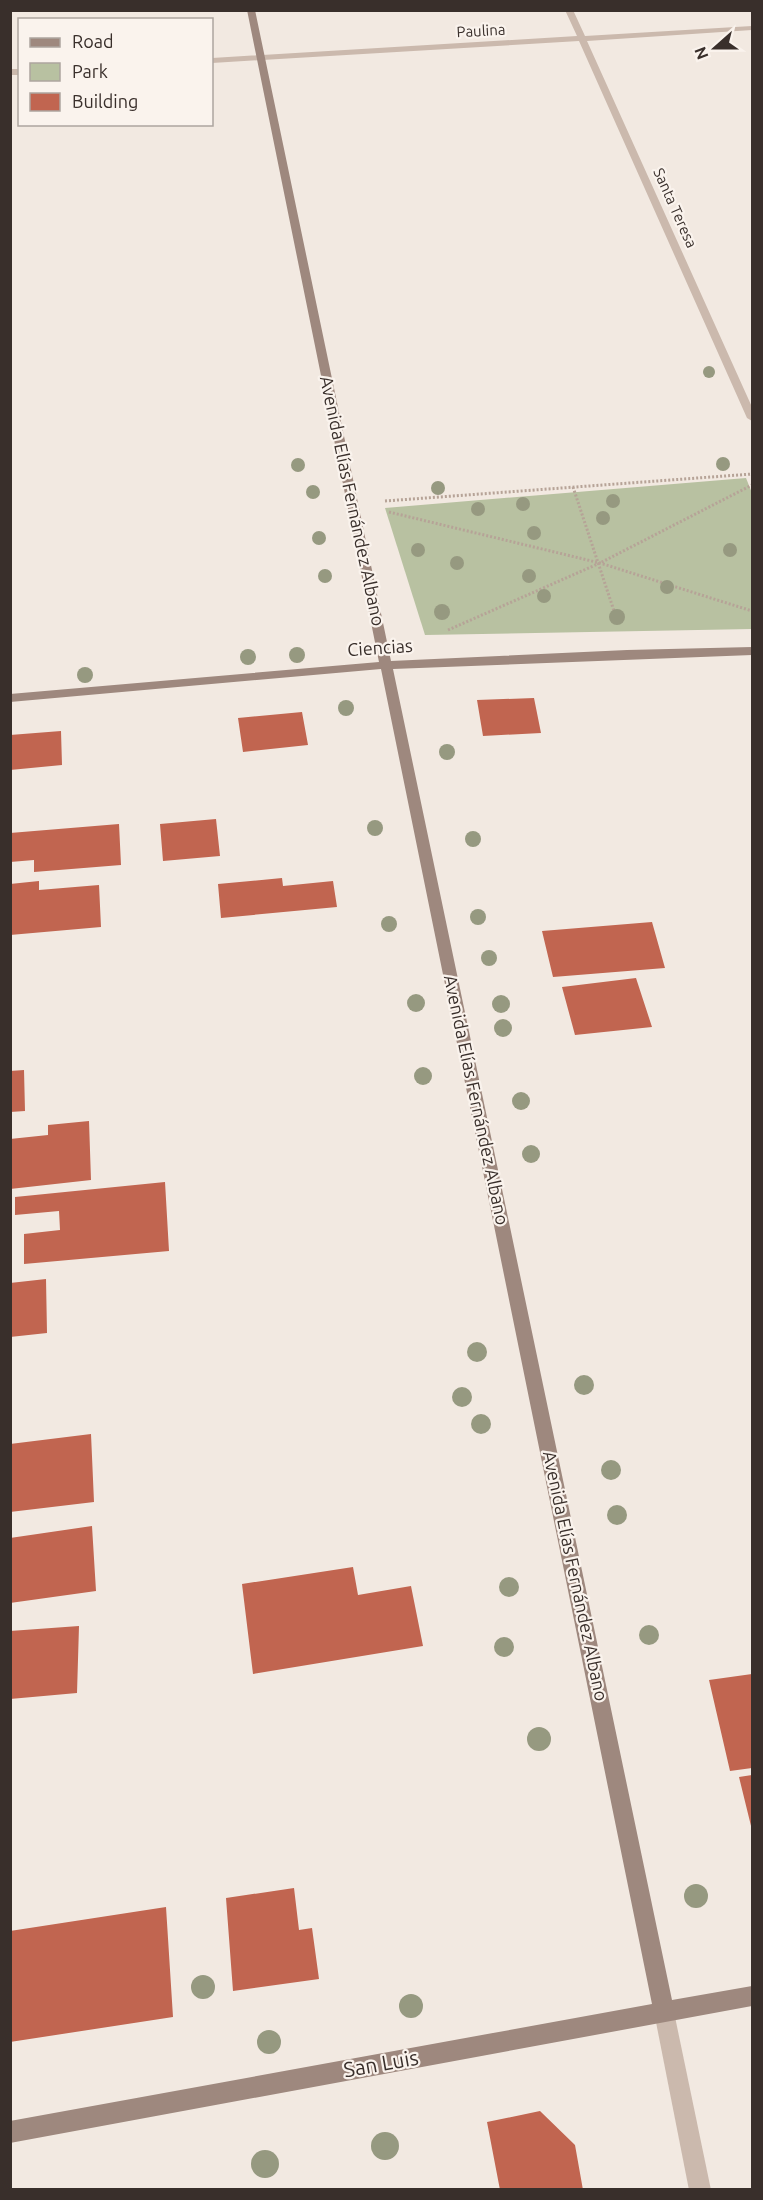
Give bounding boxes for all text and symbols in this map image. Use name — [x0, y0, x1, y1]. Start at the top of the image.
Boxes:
legend — [18, 18, 213, 126]
north arrow — [685, 18, 745, 78]
street label: Paulina — [456, 21, 506, 40]
text: Road — [72, 31, 114, 51]
text: N — [690, 45, 712, 62]
text: Park — [72, 61, 108, 81]
text: Building — [72, 91, 138, 111]
street label: Santa Teresa — [650, 165, 701, 250]
street label: Avenida Elías Fernández Albano — [317, 374, 389, 628]
street label: Ciencias — [347, 635, 413, 659]
street label: Avenida Elías Fernández Albano — [441, 973, 513, 1227]
street label: Avenida Elías Fernández Albano — [540, 1449, 612, 1703]
street label: San Luis — [342, 2045, 420, 2081]

